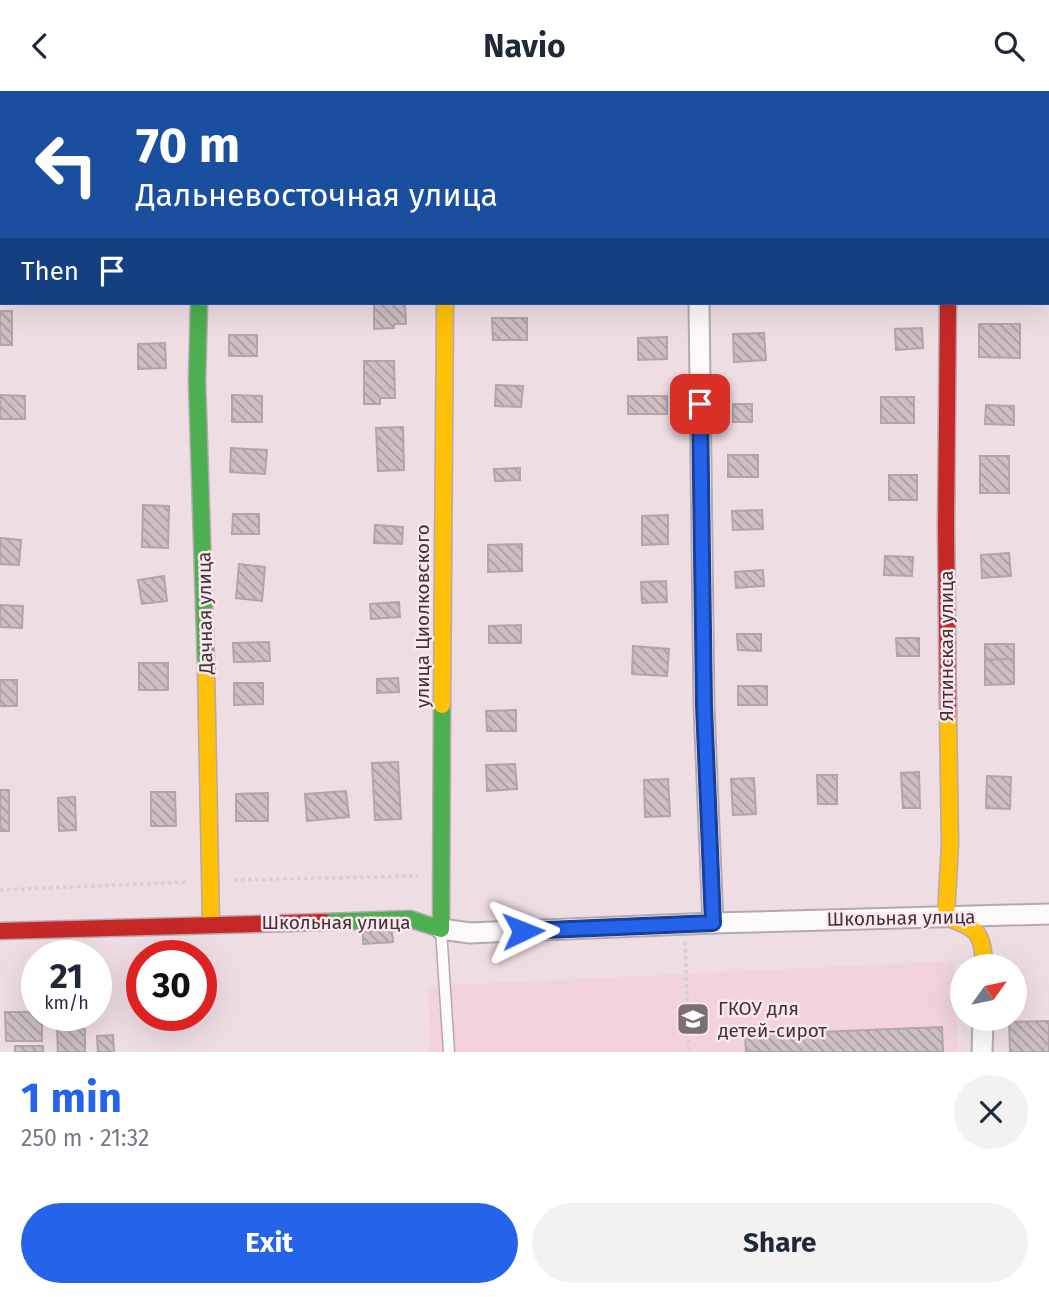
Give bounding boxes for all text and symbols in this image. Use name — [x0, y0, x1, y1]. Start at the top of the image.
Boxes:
icon: back — [21, 27, 59, 65]
text: Navio — [483, 27, 566, 65]
icon: search — [990, 27, 1028, 65]
text: 70 m — [136, 116, 240, 175]
icon: left — [21, 119, 112, 210]
text: Дальневосточная улица — [136, 176, 498, 214]
icon: arrive — [93, 252, 131, 290]
text: Then — [21, 256, 79, 287]
pin — [670, 374, 730, 434]
icon: arrive — [681, 385, 719, 423]
street label: улица Циолковского — [411, 524, 434, 708]
street label: Дачная улица — [192, 552, 218, 675]
street label: Ялтинская улица — [935, 570, 958, 722]
position arrow — [486, 894, 560, 968]
street label: Школьная улица — [826, 905, 976, 931]
street label: Школьная улица — [262, 911, 410, 934]
speed limit sign: 30 — [126, 940, 217, 1031]
north arrow — [950, 954, 1027, 1031]
map controls — [950, 954, 1027, 1031]
text: 21 — [50, 955, 83, 997]
text: km/h — [44, 992, 89, 1014]
place label: ГКОУ для детей-сирот — [718, 997, 827, 1042]
school or university icon: ГКОУ для детей-сирот — [674, 1000, 712, 1038]
text: 1 min — [21, 1073, 122, 1123]
button: close — [954, 1075, 1028, 1149]
text: 250 m · 21:32 — [21, 1124, 149, 1152]
button: Exit — [21, 1203, 518, 1283]
button: Share — [532, 1203, 1028, 1283]

